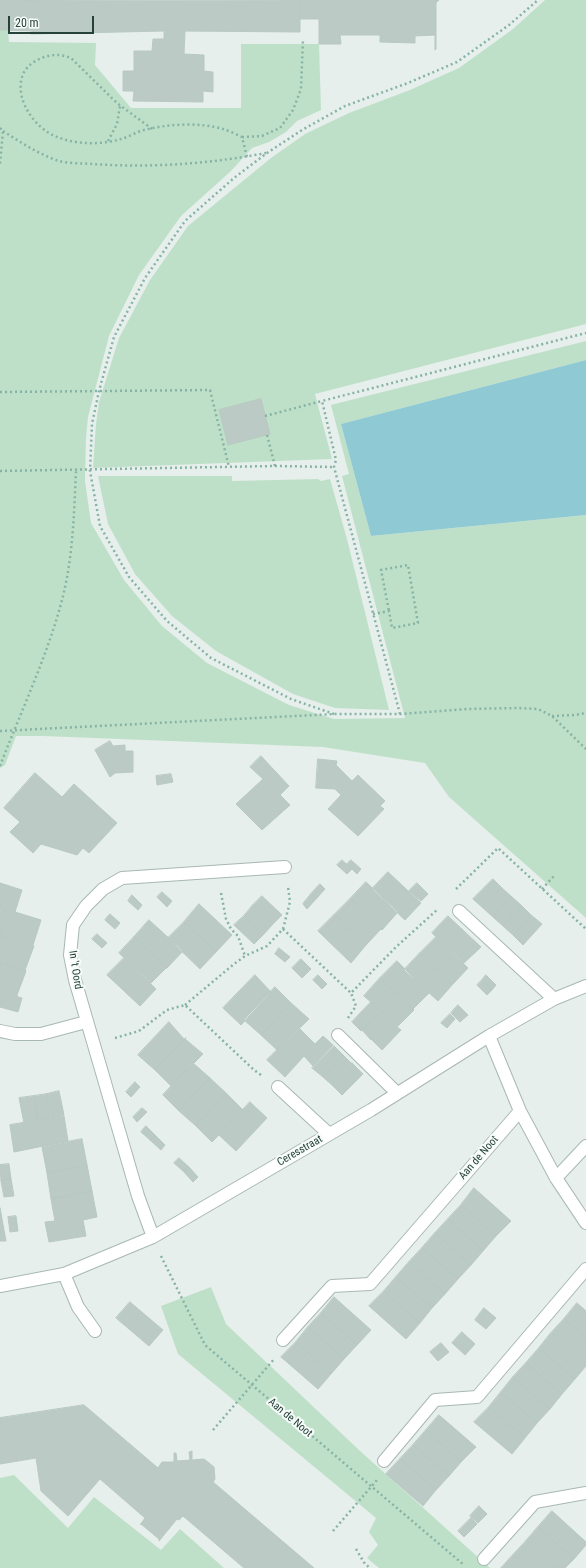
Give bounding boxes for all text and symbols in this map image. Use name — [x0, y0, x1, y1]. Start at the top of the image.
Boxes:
scale bar — [10, 8, 96, 34]
text: 20 m — [15, 16, 39, 30]
street label: In 't Oord — [65, 950, 85, 990]
street label: Ceresstraat — [275, 1133, 325, 1169]
street label: Aan de Noot — [456, 1133, 502, 1183]
street label: Aan de Noot — [265, 1396, 315, 1440]

